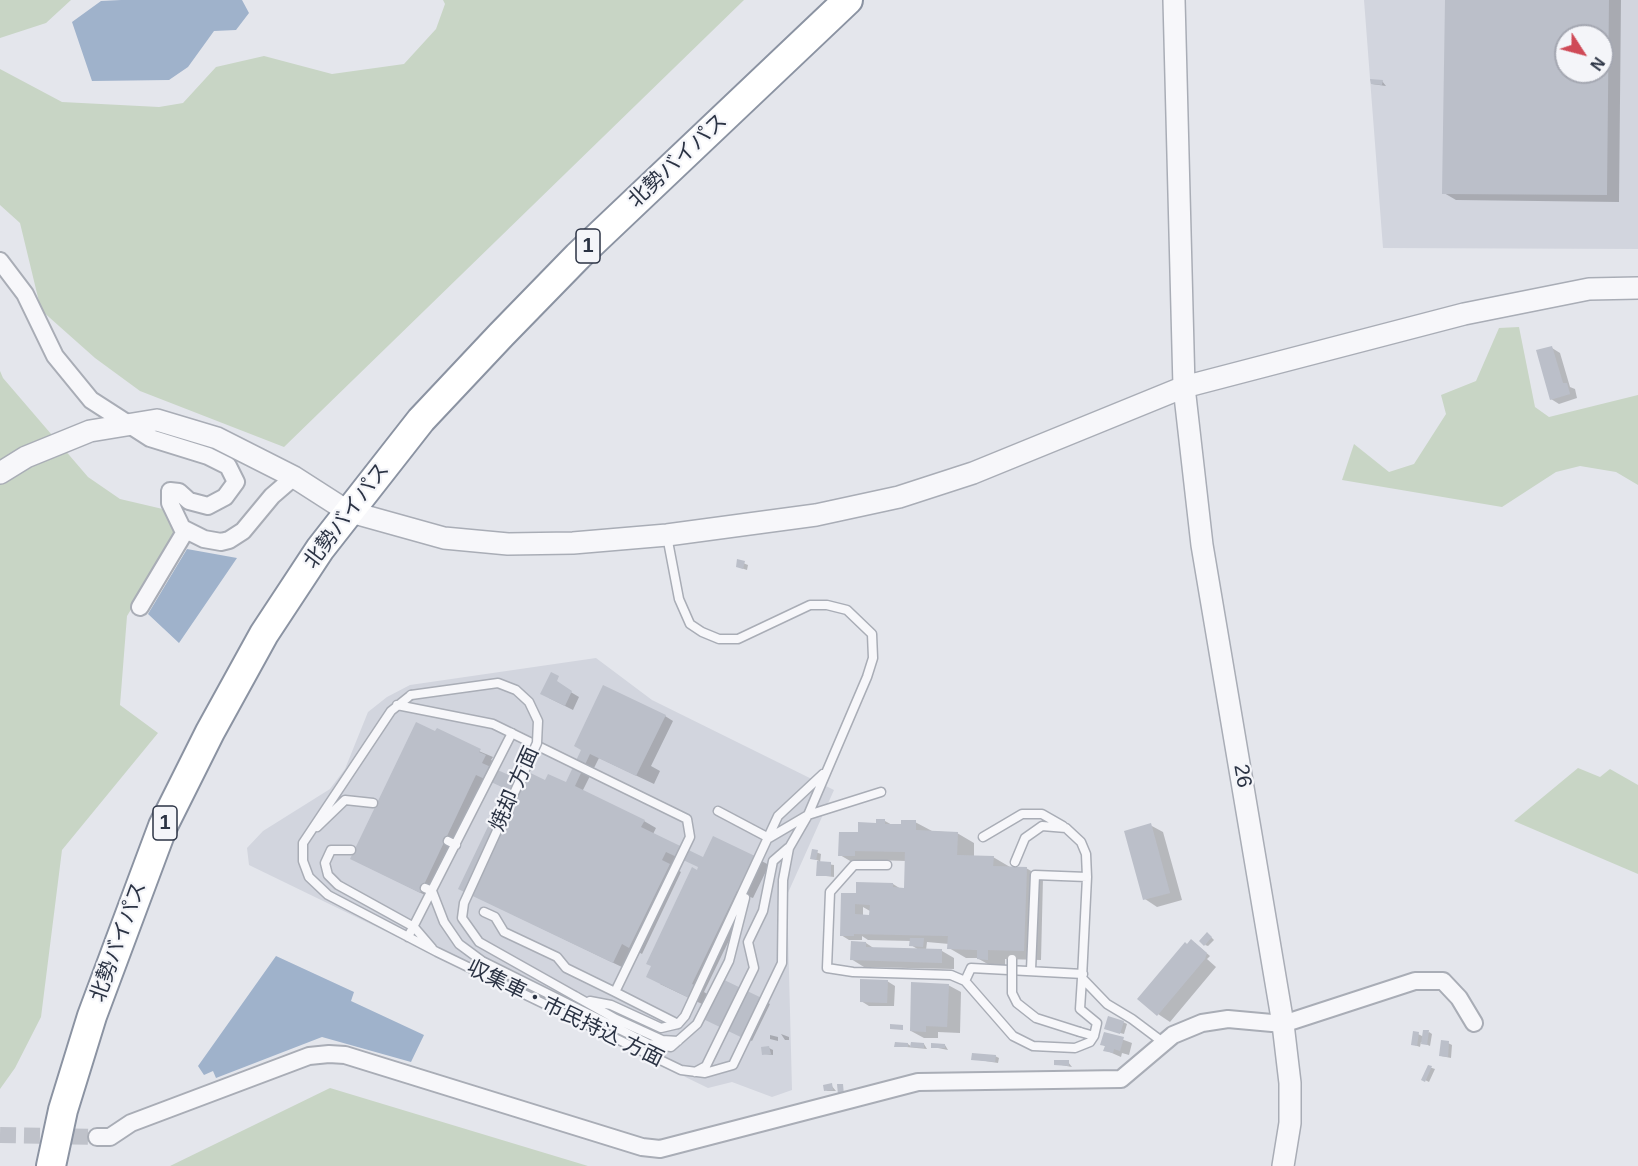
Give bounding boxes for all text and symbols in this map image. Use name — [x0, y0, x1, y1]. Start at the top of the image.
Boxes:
north arrow — [1554, 24, 1614, 84]
text: N — [1587, 54, 1608, 73]
street label: 北勢バイパス — [623, 109, 733, 213]
road number: 1 — [576, 229, 600, 263]
street label: 北勢バイパス — [299, 458, 395, 574]
street label: 焼却 方面 — [485, 743, 545, 835]
street label: 26 — [1228, 762, 1256, 790]
road number: 1 — [153, 806, 177, 840]
street label: 北勢バイパス — [86, 878, 152, 1006]
street label: 収集車・市民持込 方面 — [462, 955, 668, 1073]

